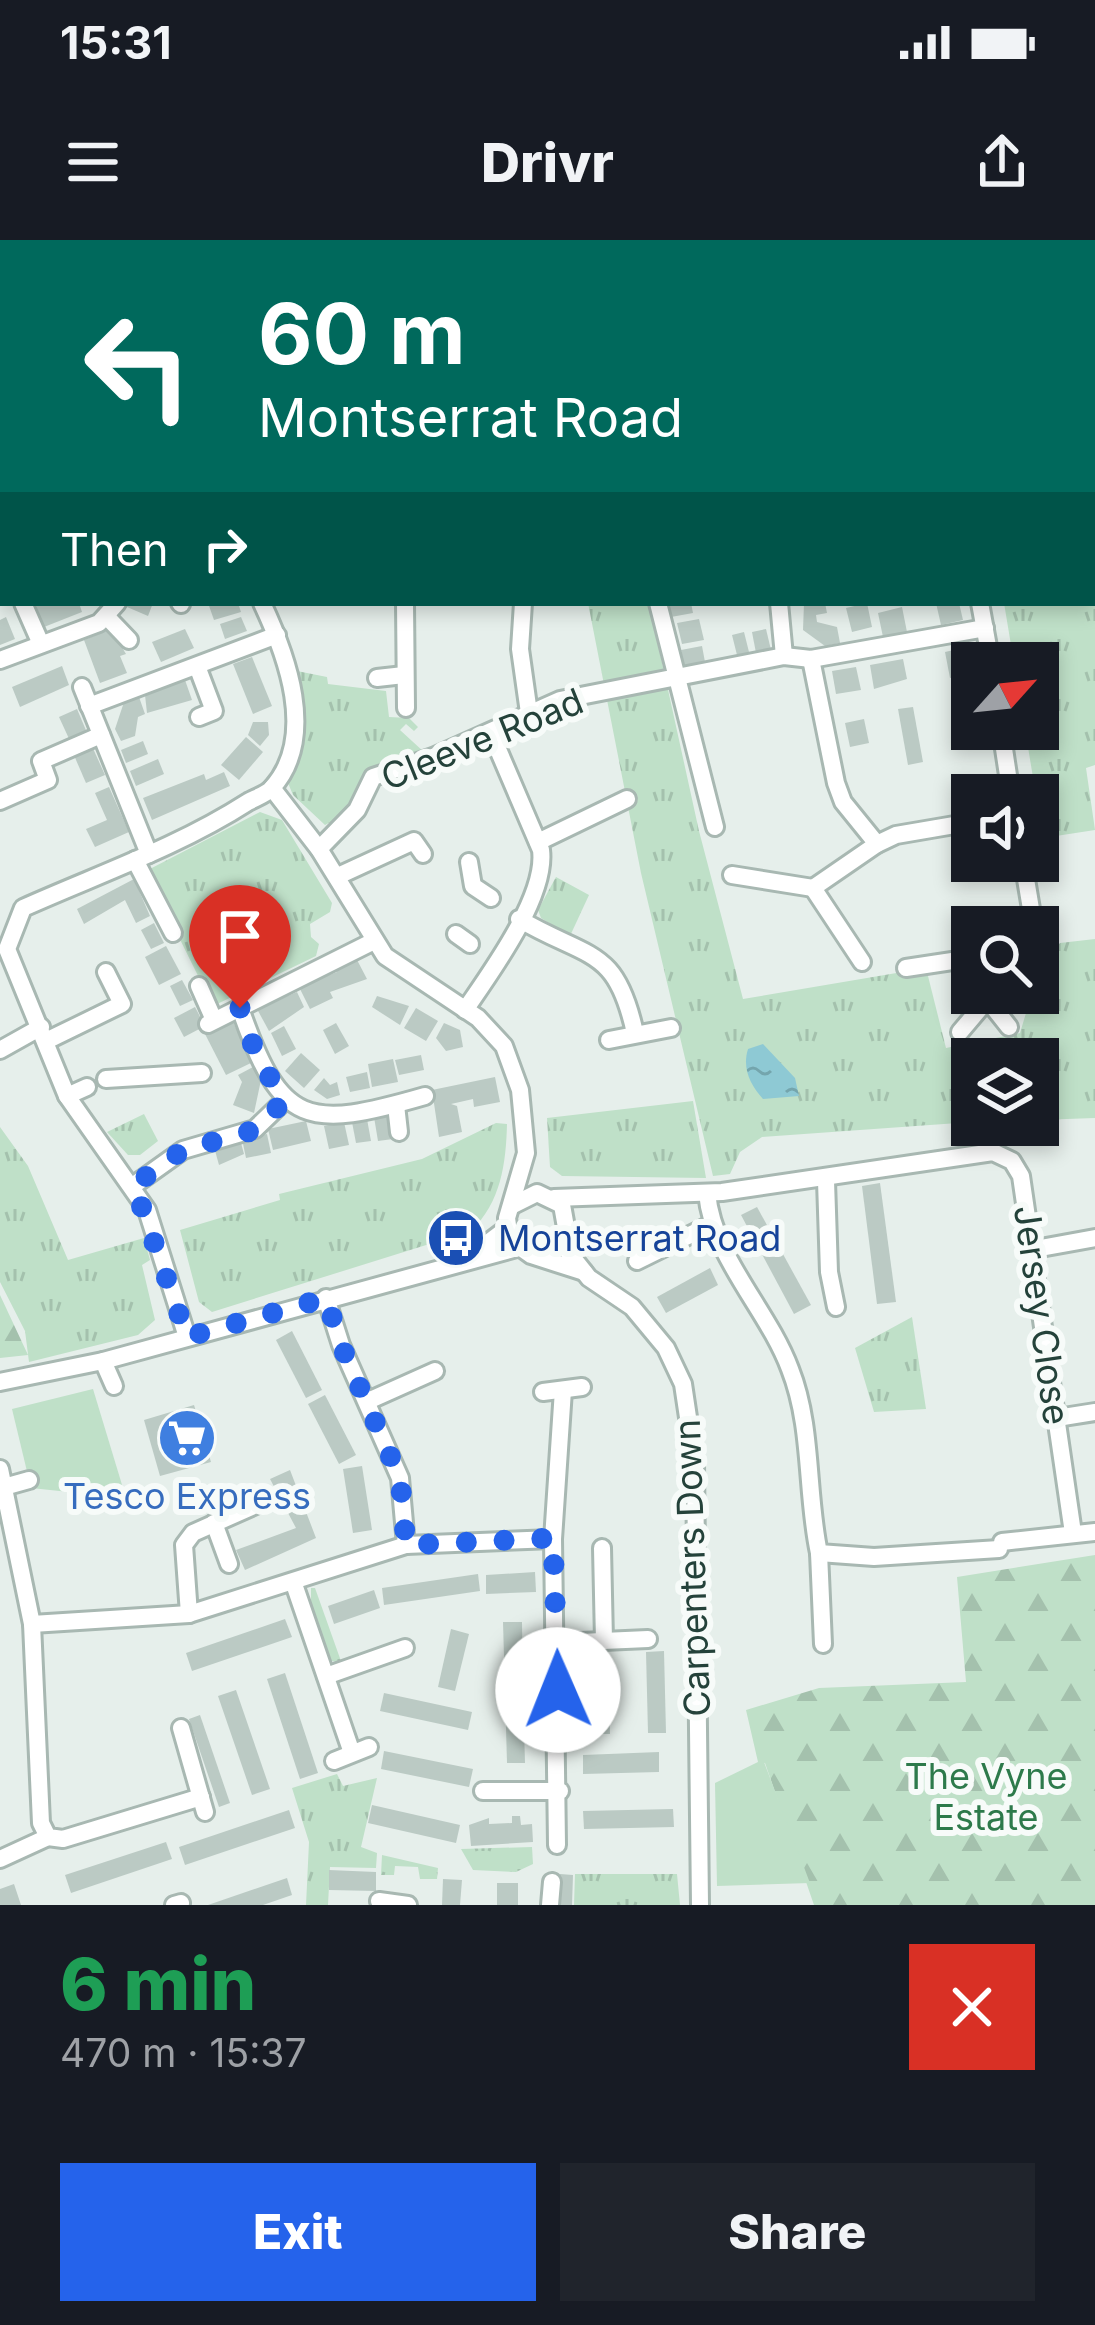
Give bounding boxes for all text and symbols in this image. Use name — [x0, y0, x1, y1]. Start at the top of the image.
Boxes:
text: 15:31 — [60, 15, 172, 70]
icon: menu — [60, 129, 126, 195]
icon: share — [969, 129, 1035, 195]
text: Drivr — [481, 130, 614, 195]
text: 60 m — [258, 283, 466, 384]
icon: left — [60, 288, 216, 444]
text: Montserrat Road — [258, 385, 683, 450]
icon: right — [192, 516, 258, 582]
text: Then — [60, 522, 168, 577]
north arrow — [951, 642, 1059, 750]
map controls — [951, 642, 1059, 1146]
street label: Cleeve Road — [375, 679, 589, 799]
button: sound — [951, 774, 1059, 882]
pin — [189, 885, 291, 1008]
icon: arrive — [207, 903, 273, 969]
button: search — [951, 906, 1059, 1014]
button: layers — [951, 1038, 1059, 1146]
street label: Jersey Close — [1005, 1202, 1079, 1428]
bus stop icon: Montserrat Road — [425, 1207, 487, 1269]
place label: Montserrat Road — [498, 1216, 781, 1260]
supermarket icon: Tesco Express — [156, 1407, 218, 1469]
street label: Carpenters Down — [665, 1418, 719, 1718]
place label: Tesco Express — [63, 1474, 311, 1518]
position arrow — [495, 1627, 621, 1753]
park label: The Vyne Estate — [905, 1754, 1067, 1839]
text: 6 min — [60, 1940, 256, 2027]
button: close — [909, 1944, 1035, 2070]
text: 470 m · 15:37 — [60, 2029, 307, 2076]
button: Exit — [60, 2163, 536, 2301]
button: Share — [560, 2163, 1035, 2301]

